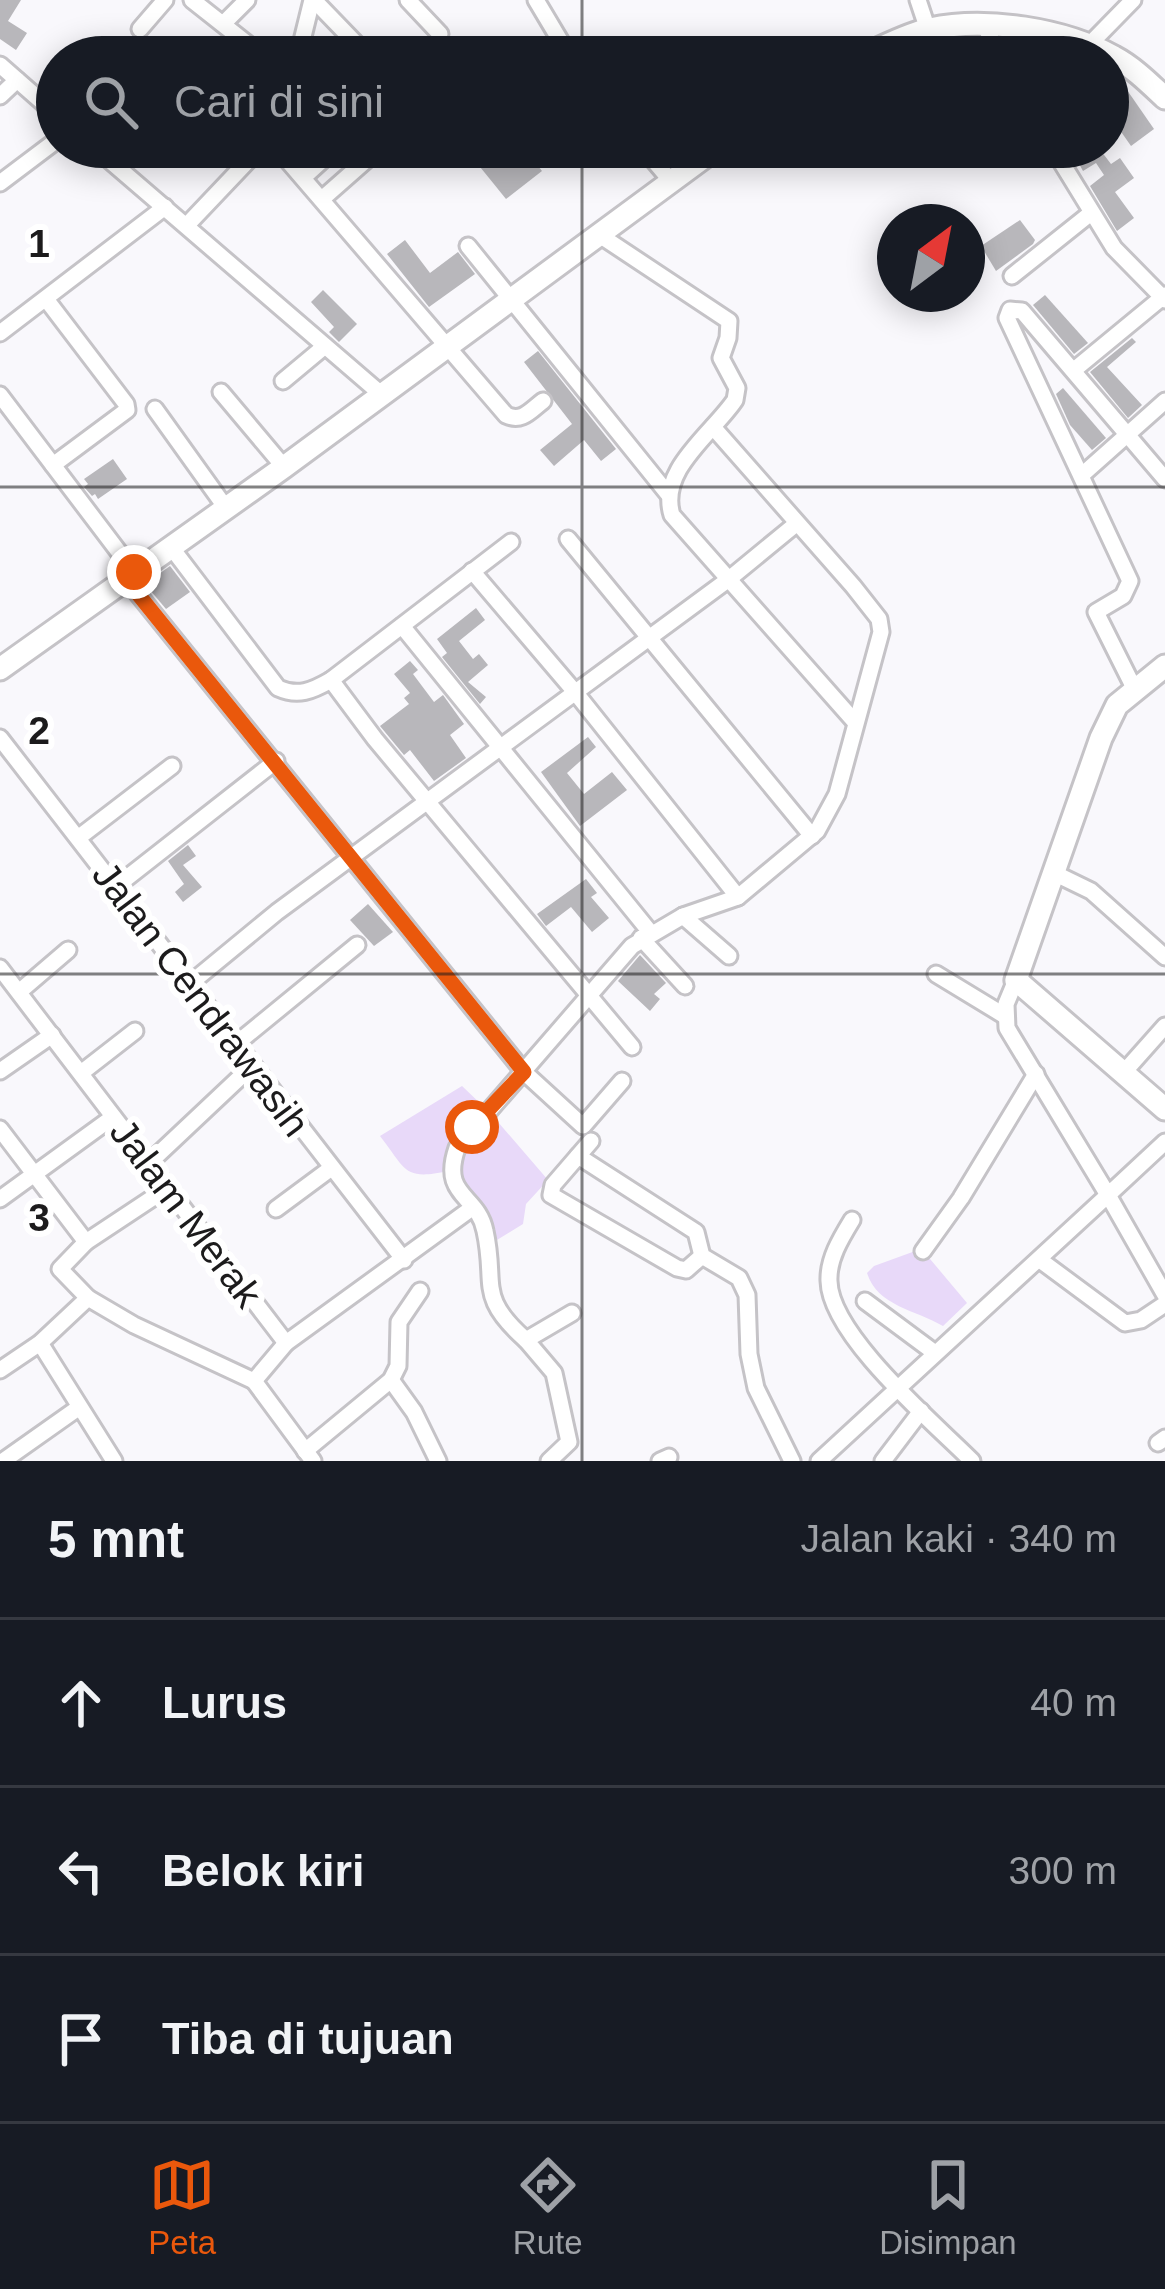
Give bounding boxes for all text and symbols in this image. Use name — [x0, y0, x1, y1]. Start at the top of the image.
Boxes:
search box — [36, 36, 1129, 168]
icon: search — [78, 69, 144, 135]
text: Cari di sini — [174, 76, 384, 127]
north arrow — [877, 204, 985, 312]
text: 1 — [28, 222, 50, 265]
route end — [107, 545, 161, 599]
text: 2 — [28, 709, 50, 752]
street label: Jalan Cendrawasih — [84, 854, 318, 1144]
route start — [445, 1100, 499, 1154]
street label: Jalam Merak — [102, 1111, 271, 1315]
text: 3 — [28, 1196, 50, 1239]
text: 5 mnt — [48, 1511, 184, 1568]
text: Jalan kaki · 340 m — [801, 1517, 1117, 1560]
icon: ahead — [48, 1670, 114, 1736]
text: Lurus — [162, 1677, 287, 1728]
text: 40 m — [1030, 1681, 1117, 1724]
icon: left — [48, 1838, 114, 1904]
text: Belok kiri — [162, 1845, 365, 1896]
text: 300 m — [1009, 1849, 1117, 1892]
icon: arrive — [48, 2006, 114, 2072]
text: Tiba di tujuan — [162, 2013, 454, 2064]
tab: Peta — [148, 2152, 216, 2262]
tab: Rute — [513, 2152, 583, 2262]
tab: Disimpan — [879, 2152, 1017, 2262]

